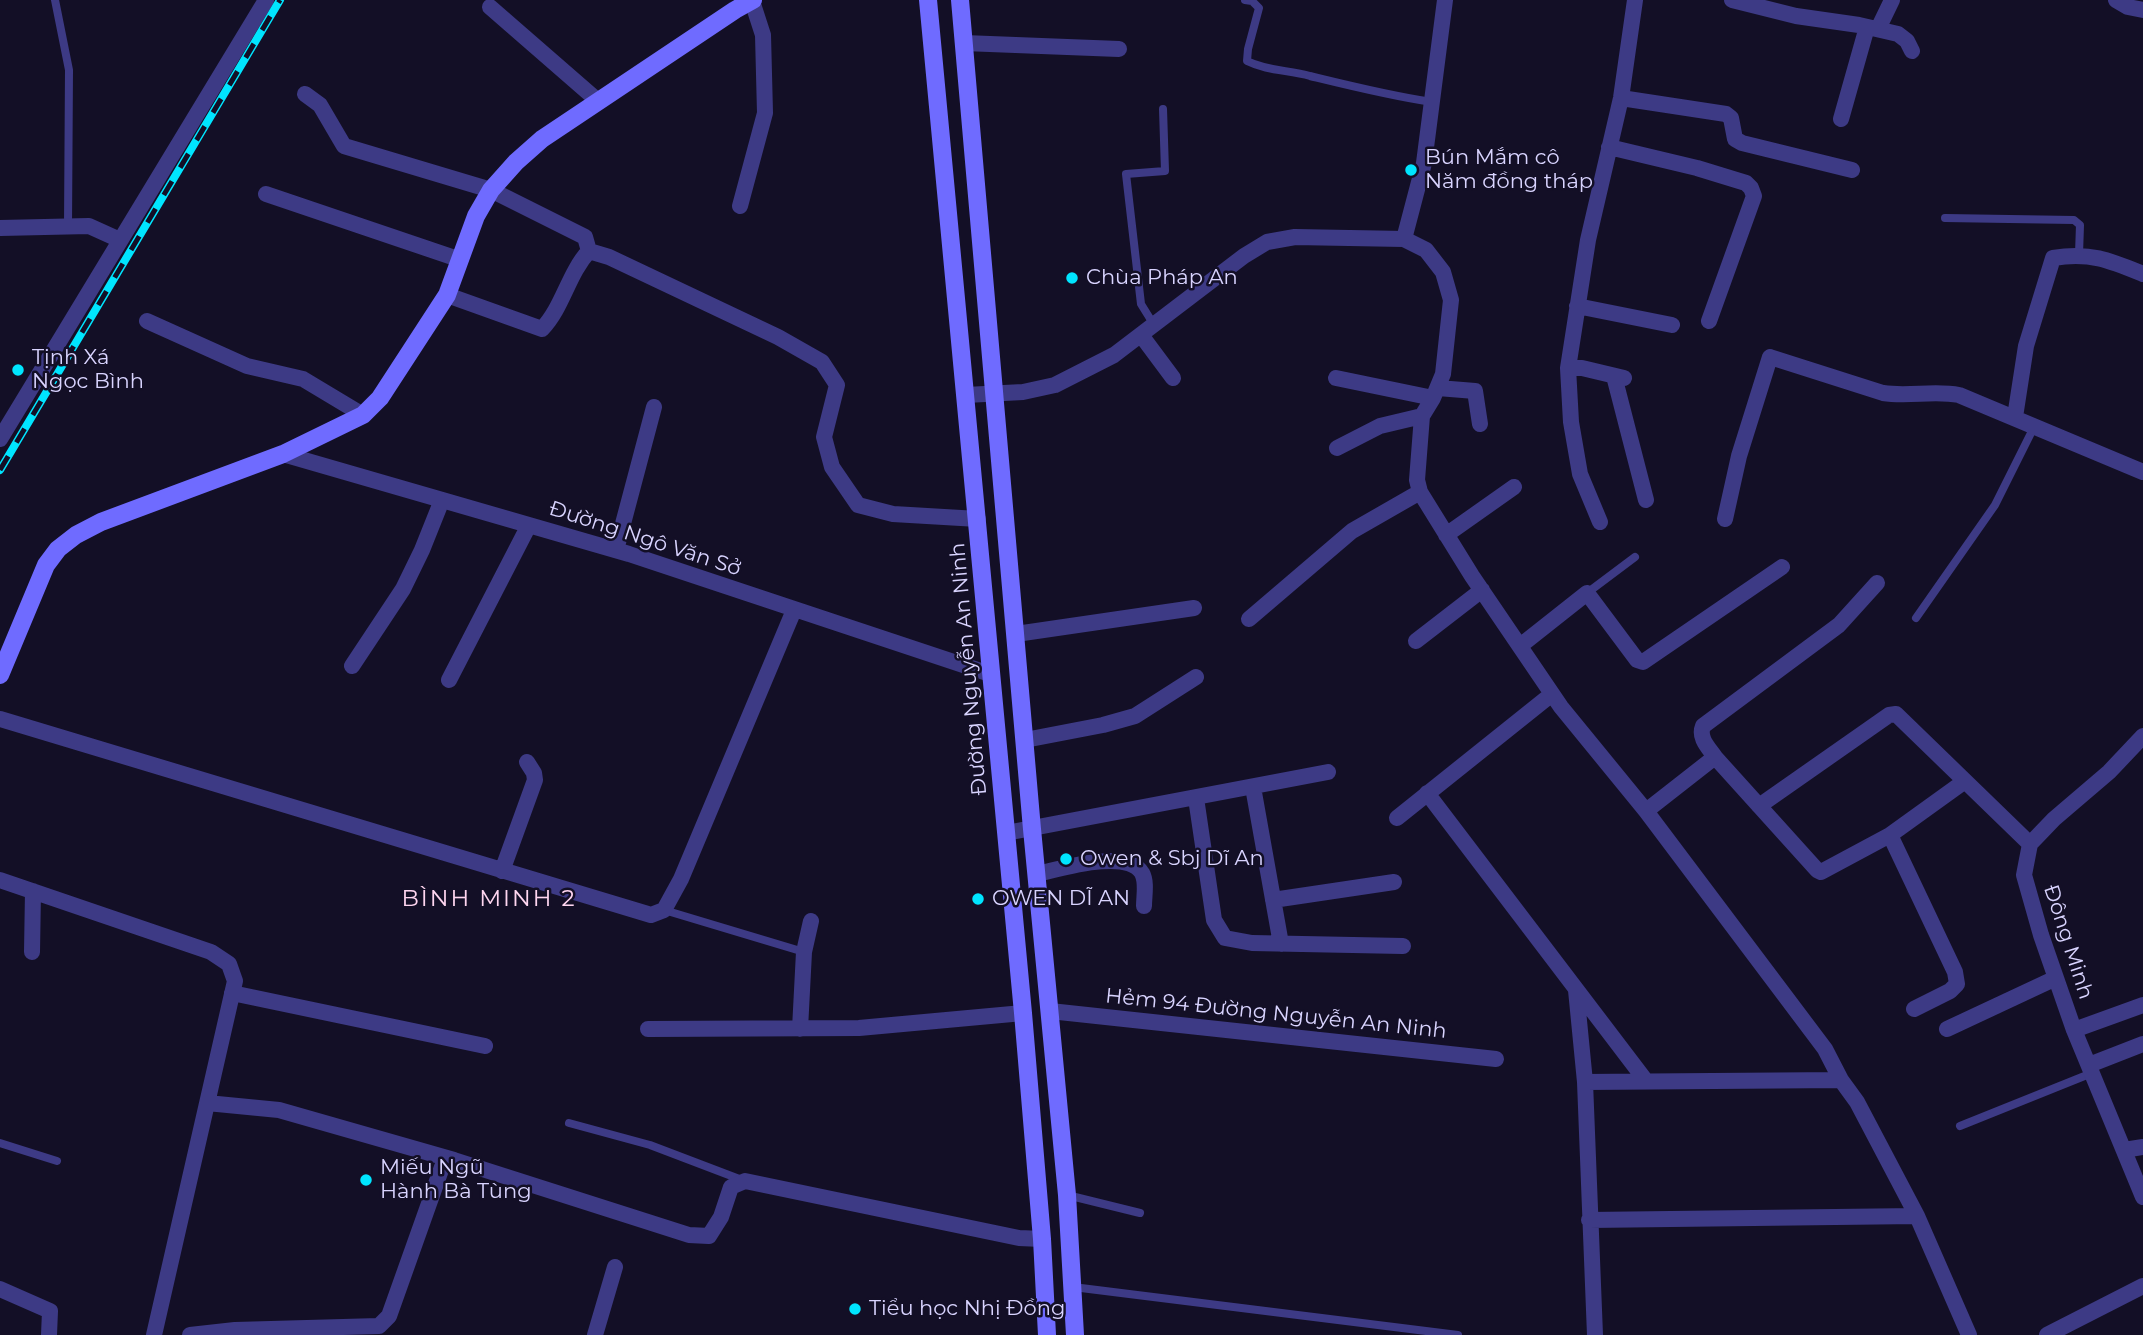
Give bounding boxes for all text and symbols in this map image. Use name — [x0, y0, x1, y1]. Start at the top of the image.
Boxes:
place label: Bún Mắm cô Năm đồng tháp — [1425, 145, 1593, 195]
marker: Bún Mắm cô Năm đồng tháp — [1403, 162, 1419, 178]
place label: Chùa Pháp An — [1086, 265, 1238, 291]
marker: Chùa Pháp An — [1064, 270, 1080, 286]
place label: Tịnh Xá Ngọc Bình — [32, 345, 144, 395]
marker: Tịnh Xá Ngọc Bình — [10, 362, 26, 378]
street label: Đường Ngô Văn Sở — [546, 496, 744, 582]
street label: Đường Nguyễn An Ninh — [945, 542, 993, 796]
place label: Owen & Sbj Dĩ An — [1080, 846, 1264, 872]
marker: Owen & Sbj Dĩ An — [1058, 851, 1074, 867]
street label: Đông Minh — [2038, 882, 2098, 1002]
district label: BÌNH MINH 2 — [403, 885, 575, 913]
place label: OWEN DĨ AN — [992, 886, 1130, 912]
marker: OWEN DĨ AN — [970, 891, 986, 907]
street label: Hẻm 94 Đường Nguyễn An Ninh — [1104, 984, 1448, 1044]
place label: Miếu Ngũ Hành Bà Tùng — [380, 1155, 532, 1205]
marker: Miếu Ngũ Hành Bà Tùng — [358, 1172, 374, 1188]
place label: Tiểu học Nhị Đồng — [869, 1296, 1065, 1322]
marker: Tiểu học Nhị Đồng — [847, 1301, 863, 1317]

